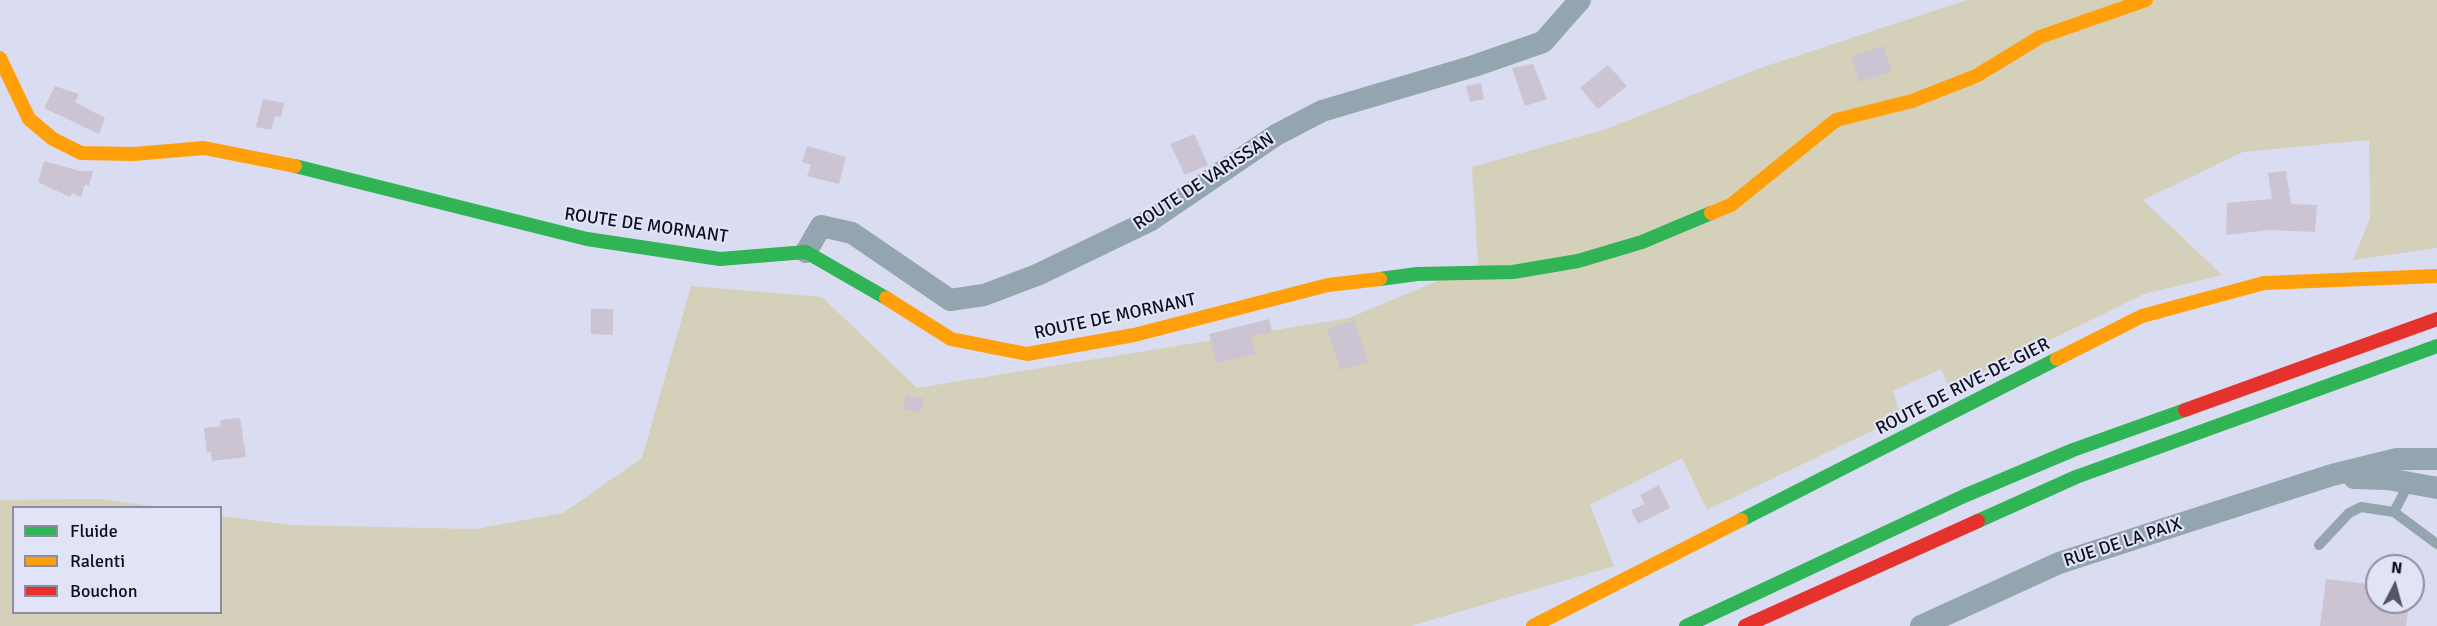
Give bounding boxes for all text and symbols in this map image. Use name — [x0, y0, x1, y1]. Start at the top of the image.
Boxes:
street label: ROUTE DE VARISSAN — [1130, 129, 1278, 235]
street label: ROUTE DE MORNANT — [563, 204, 729, 248]
street label: ROUTE DE MORNANT — [1032, 289, 1198, 345]
street label: ROUTE DE RIVE-DE-GIER — [1872, 334, 2054, 440]
legend — [12, 506, 222, 614]
street label: RUE DE LA PAIX — [2061, 514, 2185, 572]
text: Fluide — [70, 520, 118, 542]
text: Ralenti — [70, 550, 125, 572]
north arrow — [2365, 554, 2425, 614]
text: N — [2390, 558, 2403, 579]
text: Bouchon — [70, 580, 138, 602]

